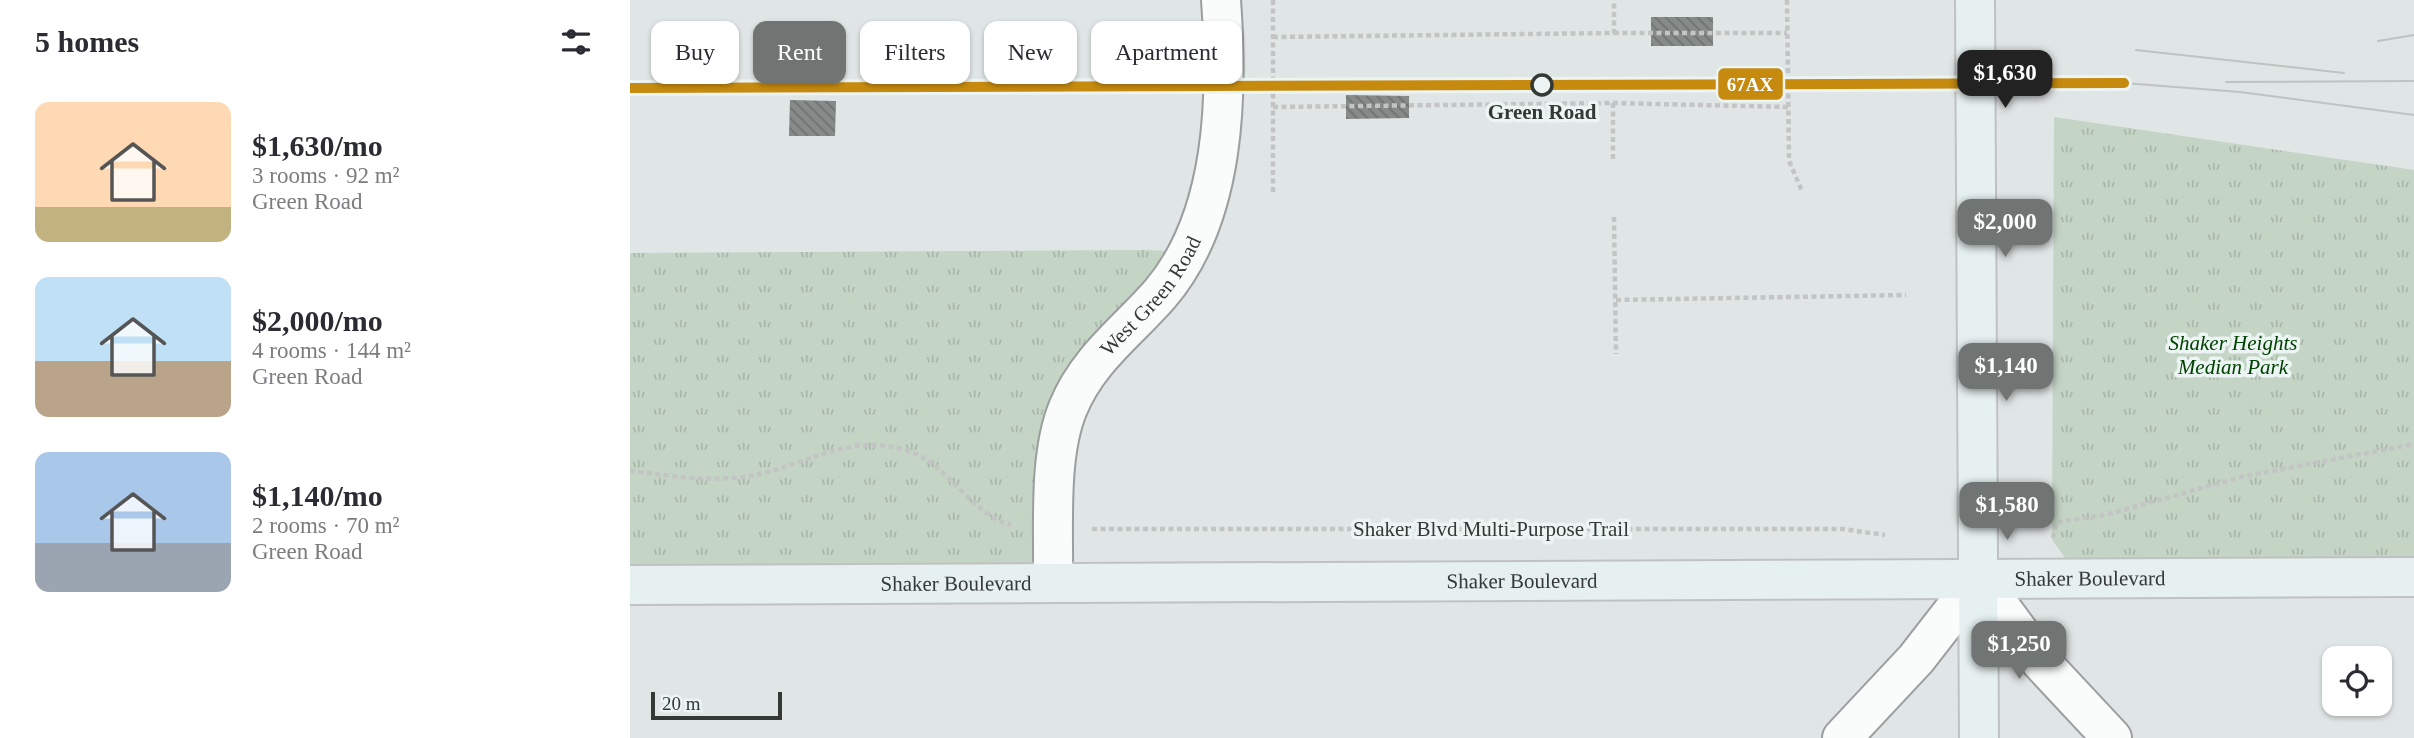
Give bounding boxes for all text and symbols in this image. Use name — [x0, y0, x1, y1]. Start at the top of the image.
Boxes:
chip: Buy — [651, 21, 739, 84]
chip: Rent — [753, 21, 846, 84]
chip: Filters — [860, 21, 970, 84]
chip: New — [984, 21, 1077, 84]
chip: Apartment — [1091, 21, 1242, 84]
icon: filters — [557, 23, 595, 61]
text: 5 homes — [35, 25, 139, 58]
pin: $1,630 — [1948, 50, 2062, 110]
text: $1,630 — [1973, 60, 2037, 85]
line badge: 67AX — [1717, 67, 1784, 101]
marker: Green Road — [1531, 74, 1553, 96]
text: 67AX — [1727, 74, 1773, 95]
place label: Green Road — [1488, 100, 1597, 124]
text: $1,630/mo — [252, 129, 383, 162]
icon: home — [91, 130, 175, 214]
text: 3 rooms · 92 m² — [252, 163, 399, 188]
text: Green Road — [252, 189, 363, 214]
pin: $2,000 — [1948, 200, 2062, 259]
text: $2,000 — [1973, 209, 2037, 234]
street label: West Green Road — [1095, 232, 1206, 361]
text: $2,000/mo — [252, 304, 383, 337]
icon: home — [91, 305, 175, 389]
park label: Shaker Heights Median Park — [2169, 331, 2297, 379]
text: 4 rooms · 144 m² — [252, 338, 411, 363]
pin: $1,140 — [1949, 344, 2063, 403]
text: $1,140 — [1974, 353, 2038, 378]
text: Green Road — [252, 364, 363, 389]
text: $1,140/mo — [252, 479, 383, 512]
icon: home — [91, 480, 175, 564]
pin: $1,580 — [1950, 482, 2064, 542]
text: $1,580 — [1975, 492, 2039, 517]
text: 2 rooms · 70 m² — [252, 513, 399, 538]
street label: Shaker Blvd Multi-Purpose Trail — [1353, 517, 1629, 541]
text: Green Road — [252, 539, 363, 564]
street label: Shaker Boulevard — [2014, 566, 2166, 591]
street label: Shaker Boulevard — [1446, 569, 1598, 593]
street label: Shaker Boulevard — [880, 571, 1032, 596]
pin: $1,250 — [1962, 622, 2076, 681]
text: $1,250 — [1987, 631, 2051, 656]
map controls — [2322, 646, 2392, 716]
button: locate — [2322, 646, 2392, 716]
scale bar — [651, 689, 782, 721]
text: 20 m — [662, 693, 701, 714]

